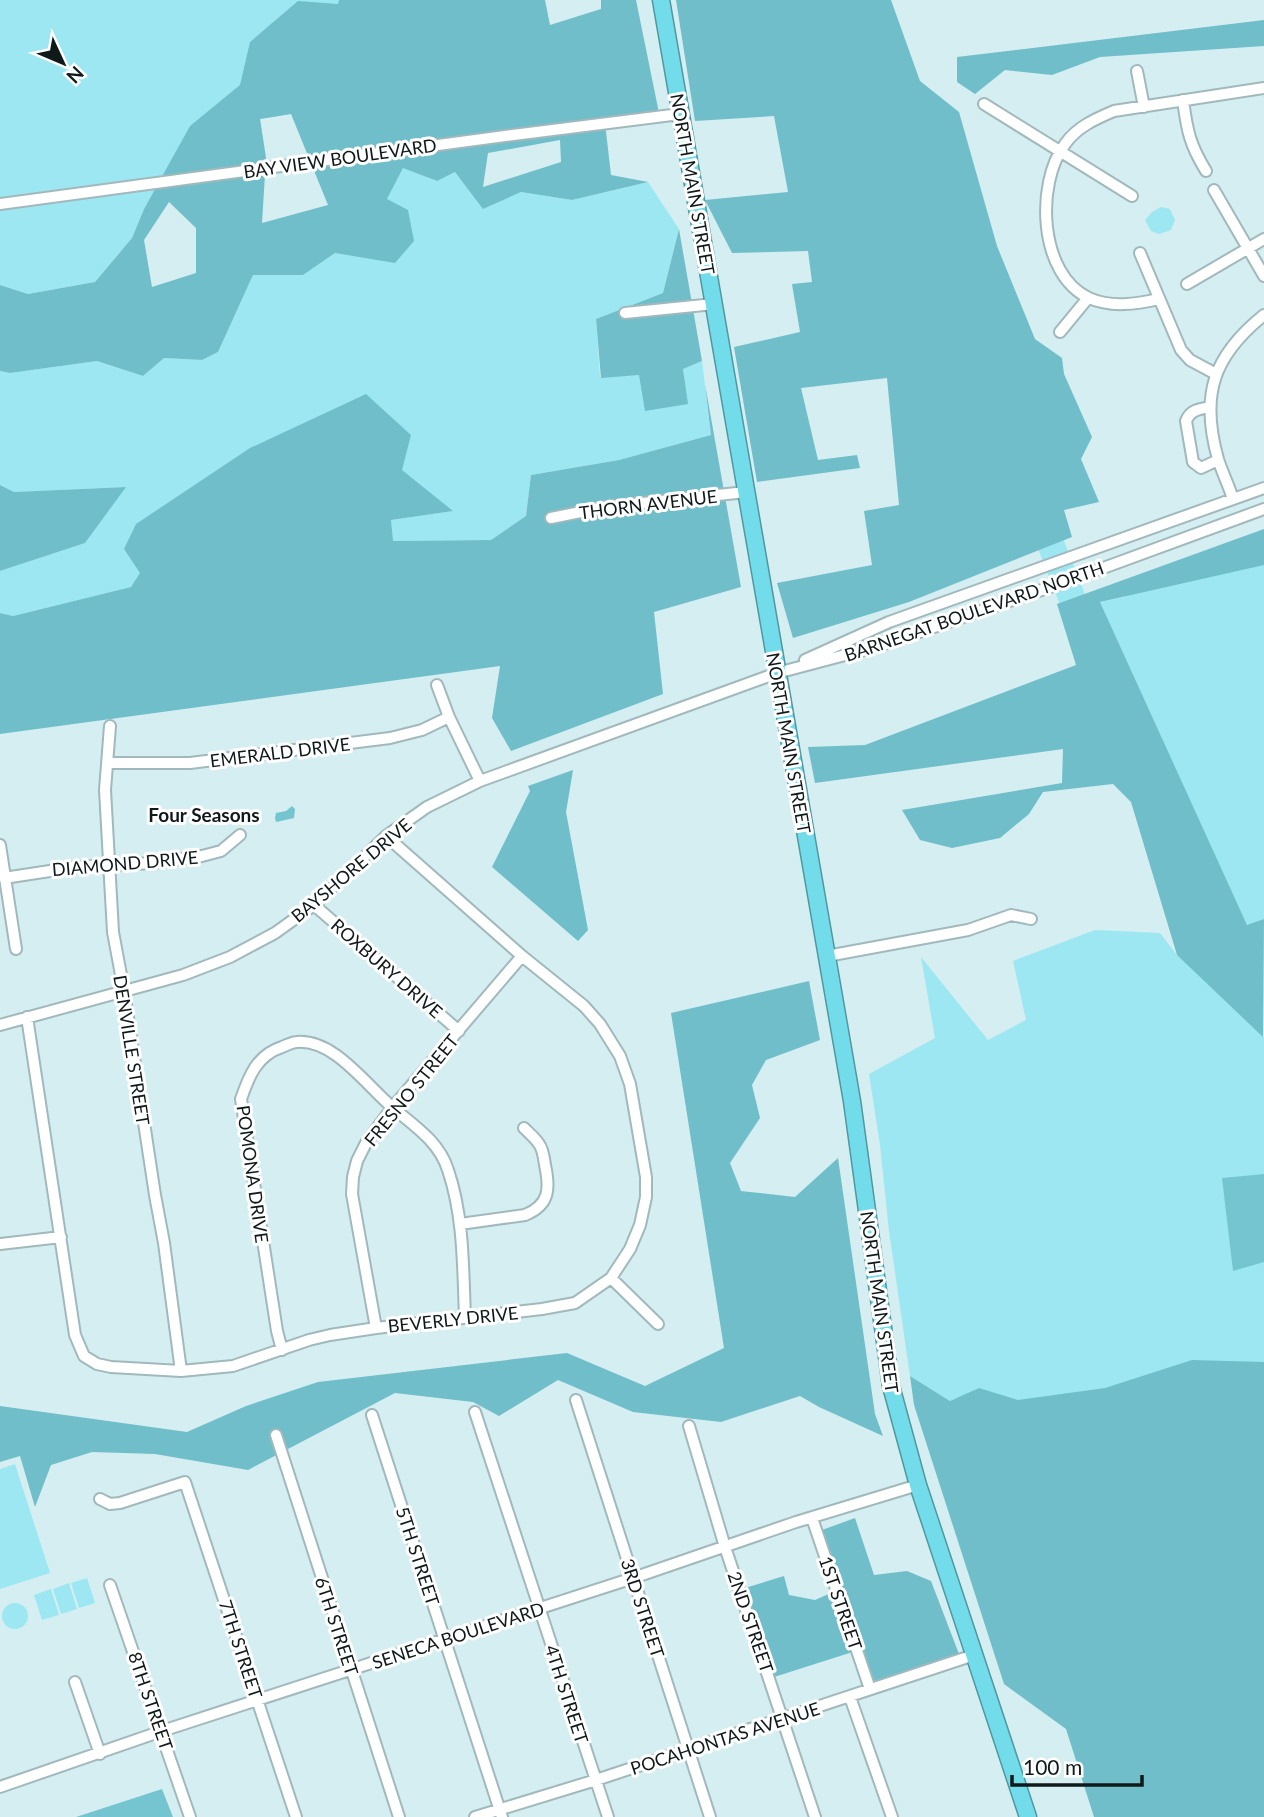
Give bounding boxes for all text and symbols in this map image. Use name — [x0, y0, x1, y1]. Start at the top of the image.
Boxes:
north arrow — [28, 28, 98, 98]
text: N — [62, 62, 89, 88]
street label: NORTH MAIN STREET — [666, 92, 720, 277]
street label: BAY VIEW BOULEVARD — [242, 134, 438, 182]
street label: THORN AVENUE — [578, 485, 718, 523]
street label: BARNEGAT BOULEVARD NORTH — [841, 556, 1107, 666]
street label: NORTH MAIN STREET — [762, 651, 816, 836]
street label: EMERALD DRIVE — [209, 732, 351, 772]
district label: Four Seasons — [148, 803, 260, 826]
street label: BAYSHORE DRIVE — [286, 813, 416, 927]
street label: DIAMOND DRIVE — [51, 846, 199, 880]
street label: ROXBURY DRIVE — [327, 914, 447, 1022]
street label: DENVILLE STREET — [109, 973, 155, 1127]
street label: FRESNO STREET — [359, 1029, 463, 1150]
street label: POMONA DRIVE — [232, 1104, 274, 1244]
street label: NORTH MAIN STREET — [856, 1210, 904, 1395]
street label: BEVERLY DRIVE — [387, 1301, 519, 1337]
street label: 5TH STREET — [392, 1504, 444, 1608]
street label: 1ST STREET — [815, 1553, 867, 1653]
street label: 3RD STREET — [617, 1556, 670, 1661]
street label: 2ND STREET — [723, 1569, 779, 1676]
street label: 6TH STREET — [311, 1574, 363, 1678]
street label: 7TH STREET — [215, 1597, 267, 1701]
street label: SENECA BOULEVARD — [369, 1597, 547, 1673]
street label: 4TH STREET — [541, 1642, 593, 1746]
street label: 8TH STREET — [124, 1649, 178, 1753]
street label: POCAHONTAS AVENUE — [628, 1697, 822, 1779]
scale bar — [1012, 1744, 1142, 1788]
text: 100 m — [1023, 1754, 1082, 1779]

